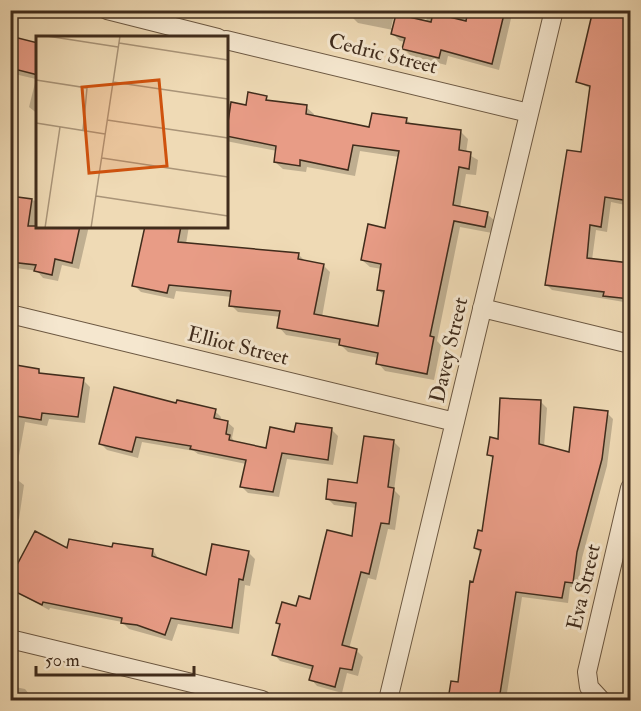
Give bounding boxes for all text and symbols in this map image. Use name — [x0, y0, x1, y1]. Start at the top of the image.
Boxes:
street label: Cedric Street — [326, 27, 440, 81]
inset map — [36, 36, 228, 228]
street label: Davey Street — [424, 294, 474, 405]
street label: Elliot Street — [185, 320, 292, 372]
street label: Eva Street — [561, 541, 607, 633]
scale bar — [36, 639, 194, 677]
text: 50 m — [45, 649, 80, 672]

